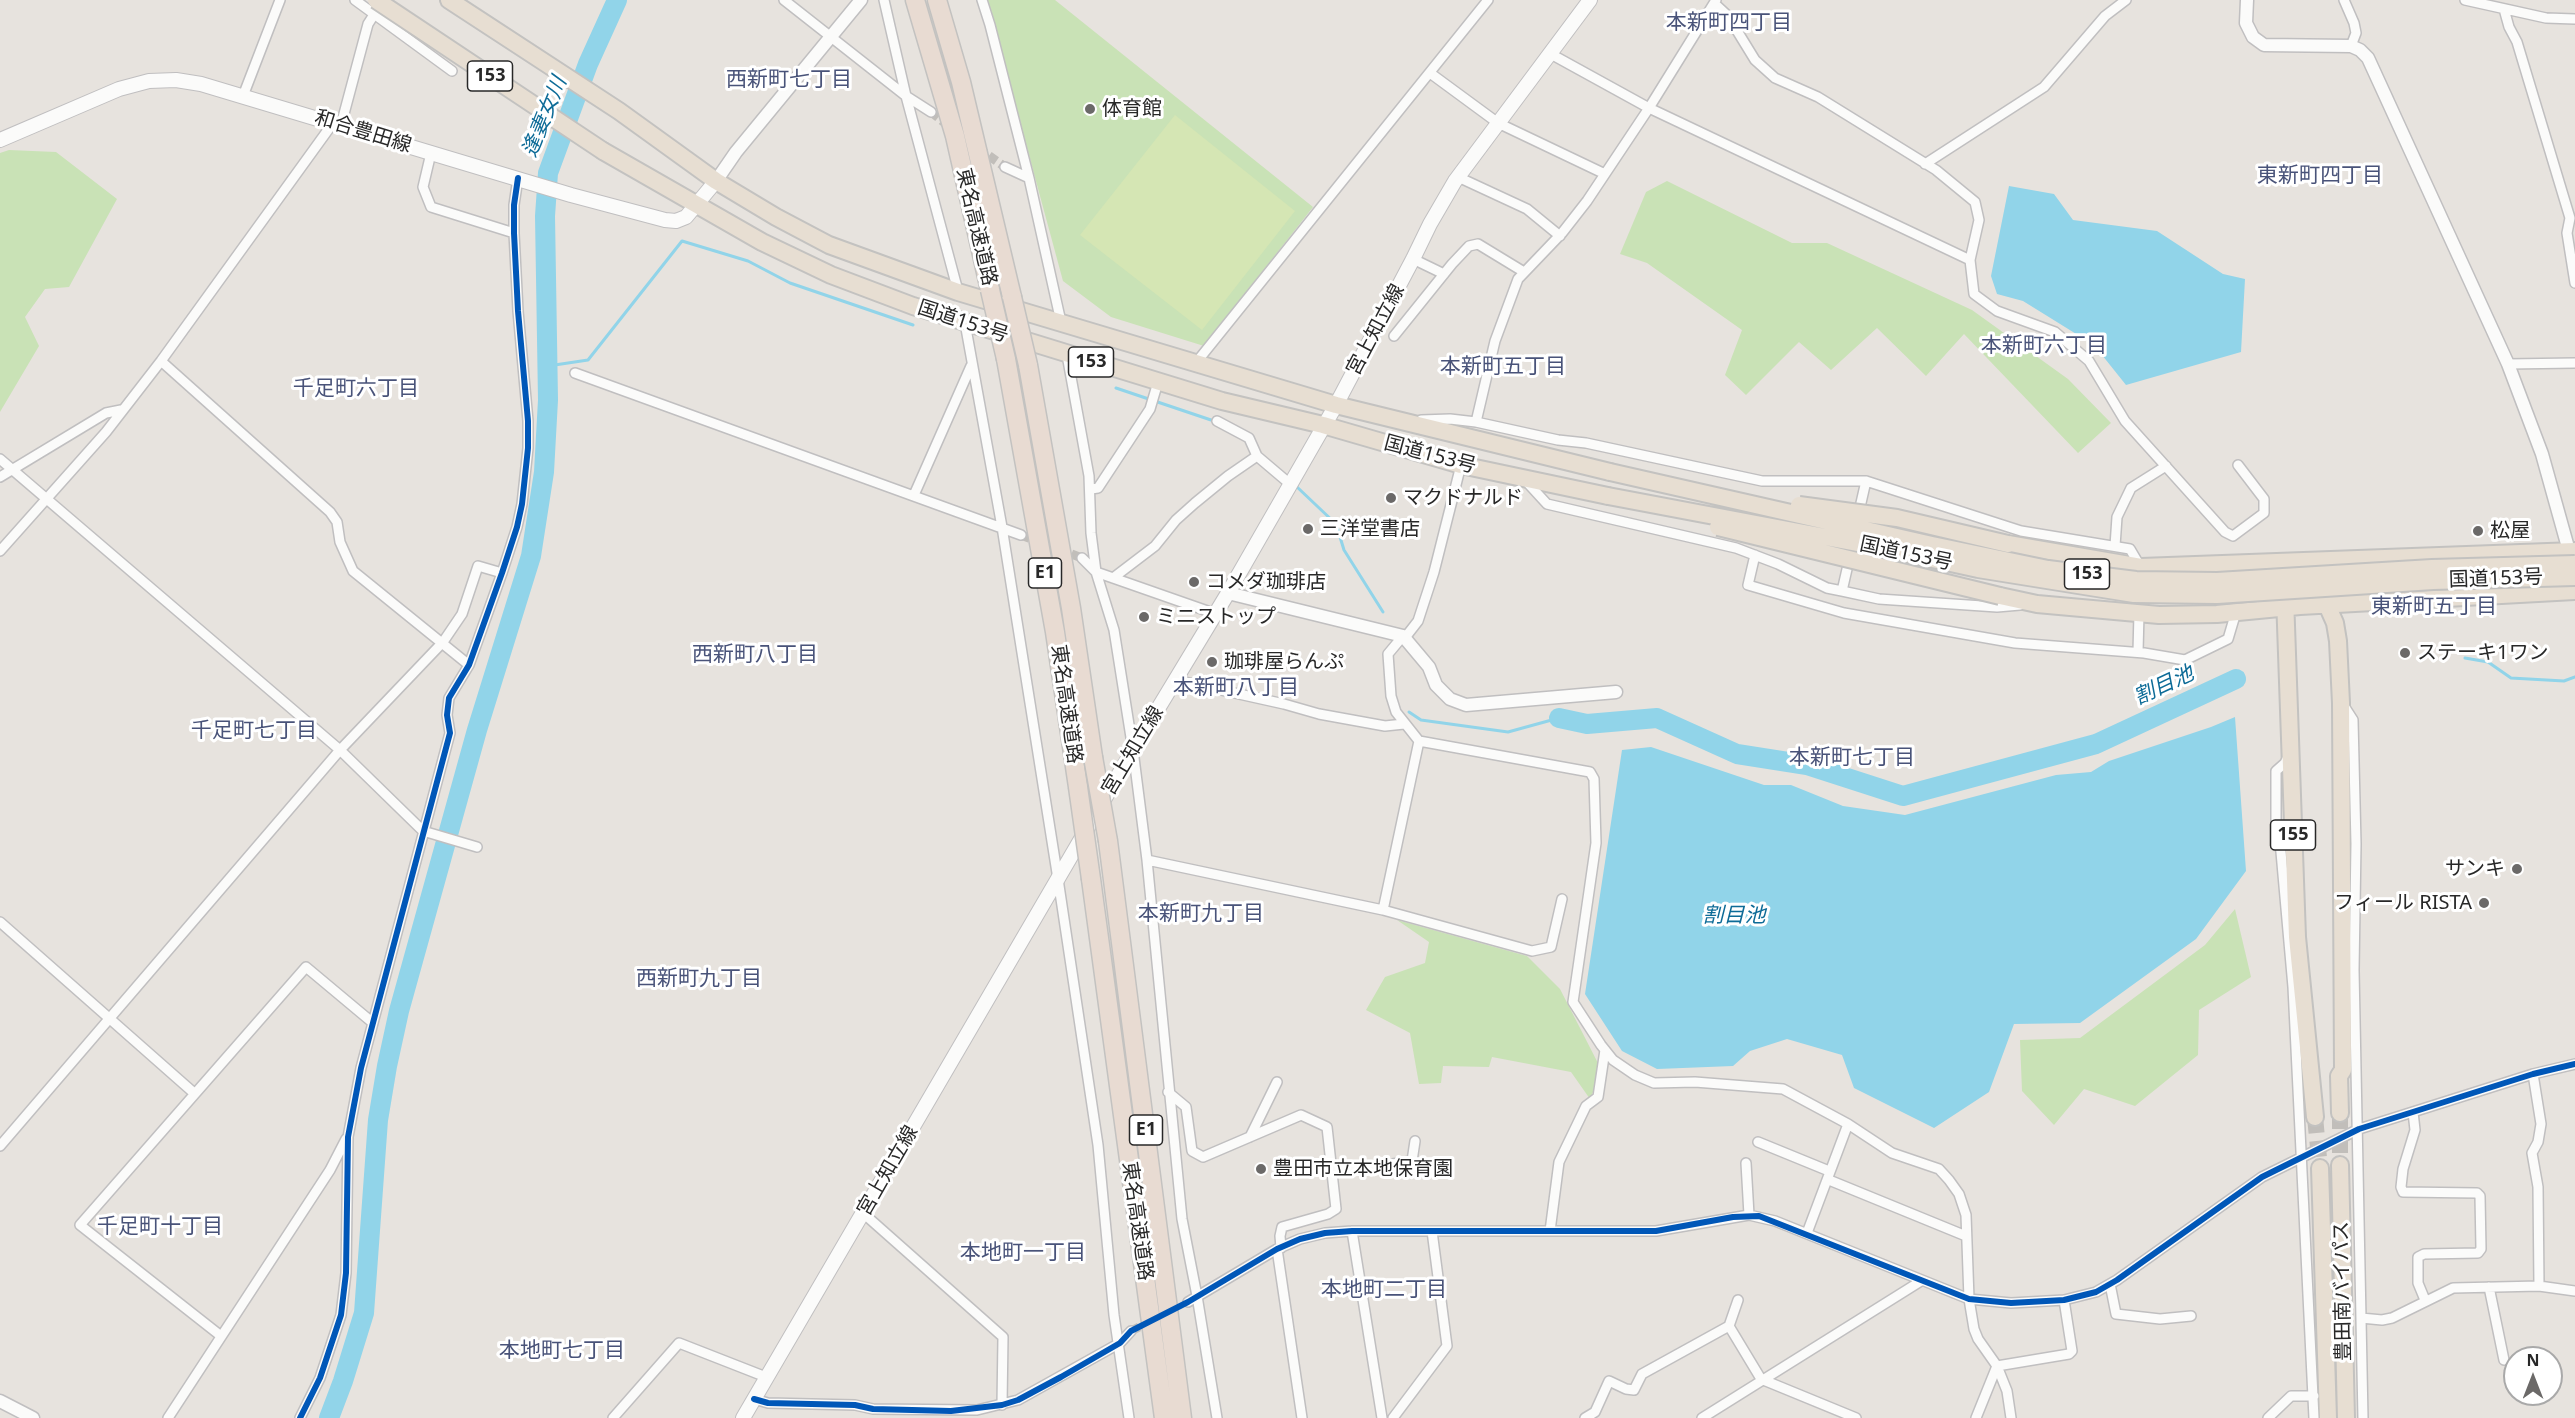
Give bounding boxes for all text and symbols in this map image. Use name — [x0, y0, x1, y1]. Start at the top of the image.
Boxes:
district label: 本新町四丁目 — [1666, 10, 1792, 36]
road number: 153 — [468, 61, 512, 91]
district label: 西新町七丁目 — [726, 67, 852, 93]
water label: 逢妻女川 — [518, 73, 572, 161]
place label: 体育館 — [1102, 97, 1162, 121]
marker: 体育館 — [1083, 102, 1097, 116]
street label: 和合豊田線 — [312, 106, 414, 158]
district label: 東新町四丁目 — [2257, 163, 2383, 189]
street label: 東名高速道路 — [951, 166, 1001, 288]
street label: 宮上知立線 — [1342, 280, 1410, 380]
street label: 国道153号 — [914, 296, 1012, 348]
district label: 本新町六丁目 — [1981, 333, 2107, 359]
road number: 153 — [1068, 347, 1114, 377]
district label: 本新町五丁目 — [1440, 354, 1566, 380]
district label: 千足町六丁目 — [293, 376, 419, 402]
street label: 国道153号 — [1381, 431, 1479, 479]
place label: マクドナルド — [1403, 486, 1523, 510]
marker: マクドナルド — [1384, 491, 1398, 505]
place label: 三洋堂書店 — [1320, 517, 1420, 541]
place label: 松屋 — [2490, 519, 2530, 543]
marker: 三洋堂書店 — [1301, 522, 1315, 536]
marker: 松屋 — [2471, 524, 2485, 538]
street label: 国道153号 — [1857, 532, 1955, 576]
road number: E1 — [1028, 558, 1062, 588]
road number: 153 — [2064, 559, 2110, 589]
street label: 国道153号 — [2448, 565, 2544, 593]
place label: コメダ珈琲店 — [1206, 570, 1326, 594]
marker: コメダ珈琲店 — [1187, 575, 1201, 589]
district label: 東新町五丁目 — [2371, 594, 2497, 620]
place label: ミニストップ — [1156, 605, 1276, 629]
marker: ミニストップ — [1137, 610, 1151, 624]
place label: ステーキ1ワン — [2417, 641, 2548, 665]
district label: 西新町八丁目 — [692, 642, 818, 668]
street label: 東名高速道路 — [1046, 643, 1086, 765]
marker: ステーキ1ワン — [2398, 646, 2412, 660]
place label: 珈琲屋らんぷ — [1224, 650, 1344, 674]
marker: 珈琲屋らんぷ — [1205, 655, 1219, 669]
water label: 割目池 — [2130, 661, 2198, 711]
district label: 本新町八丁目 — [1173, 675, 1299, 701]
street label: 宮上知立線 — [1097, 702, 1169, 800]
district label: 千足町七丁目 — [191, 718, 317, 744]
district label: 本新町七丁目 — [1789, 745, 1915, 771]
road number: 155 — [2270, 820, 2316, 850]
place label: サンキ — [2445, 857, 2505, 881]
marker: サンキ — [2510, 862, 2524, 876]
place label: フィール RISTA — [2334, 891, 2472, 915]
marker: フィール RISTA — [2477, 896, 2491, 910]
district label: 本新町九丁目 — [1138, 901, 1264, 927]
water label: 割目池 — [1703, 903, 1765, 929]
district label: 西新町九丁目 — [636, 966, 762, 992]
road number: E1 — [1130, 1115, 1162, 1145]
street label: 宮上知立線 — [853, 1122, 923, 1220]
place label: 豊田市立本地保育園 — [1273, 1157, 1453, 1181]
street label: 東名高速道路 — [1117, 1160, 1157, 1282]
marker: 豊田市立本地保育園 — [1254, 1162, 1268, 1176]
district label: 千足町十丁目 — [97, 1214, 223, 1240]
street label: 豊田南バイパス — [2330, 1221, 2356, 1361]
district label: 本地町一丁目 — [960, 1240, 1086, 1266]
district label: 本地町二丁目 — [1321, 1277, 1447, 1303]
district label: 本地町七丁目 — [499, 1338, 625, 1364]
north arrow — [2503, 1346, 2563, 1406]
text: N — [2526, 1349, 2540, 1371]

